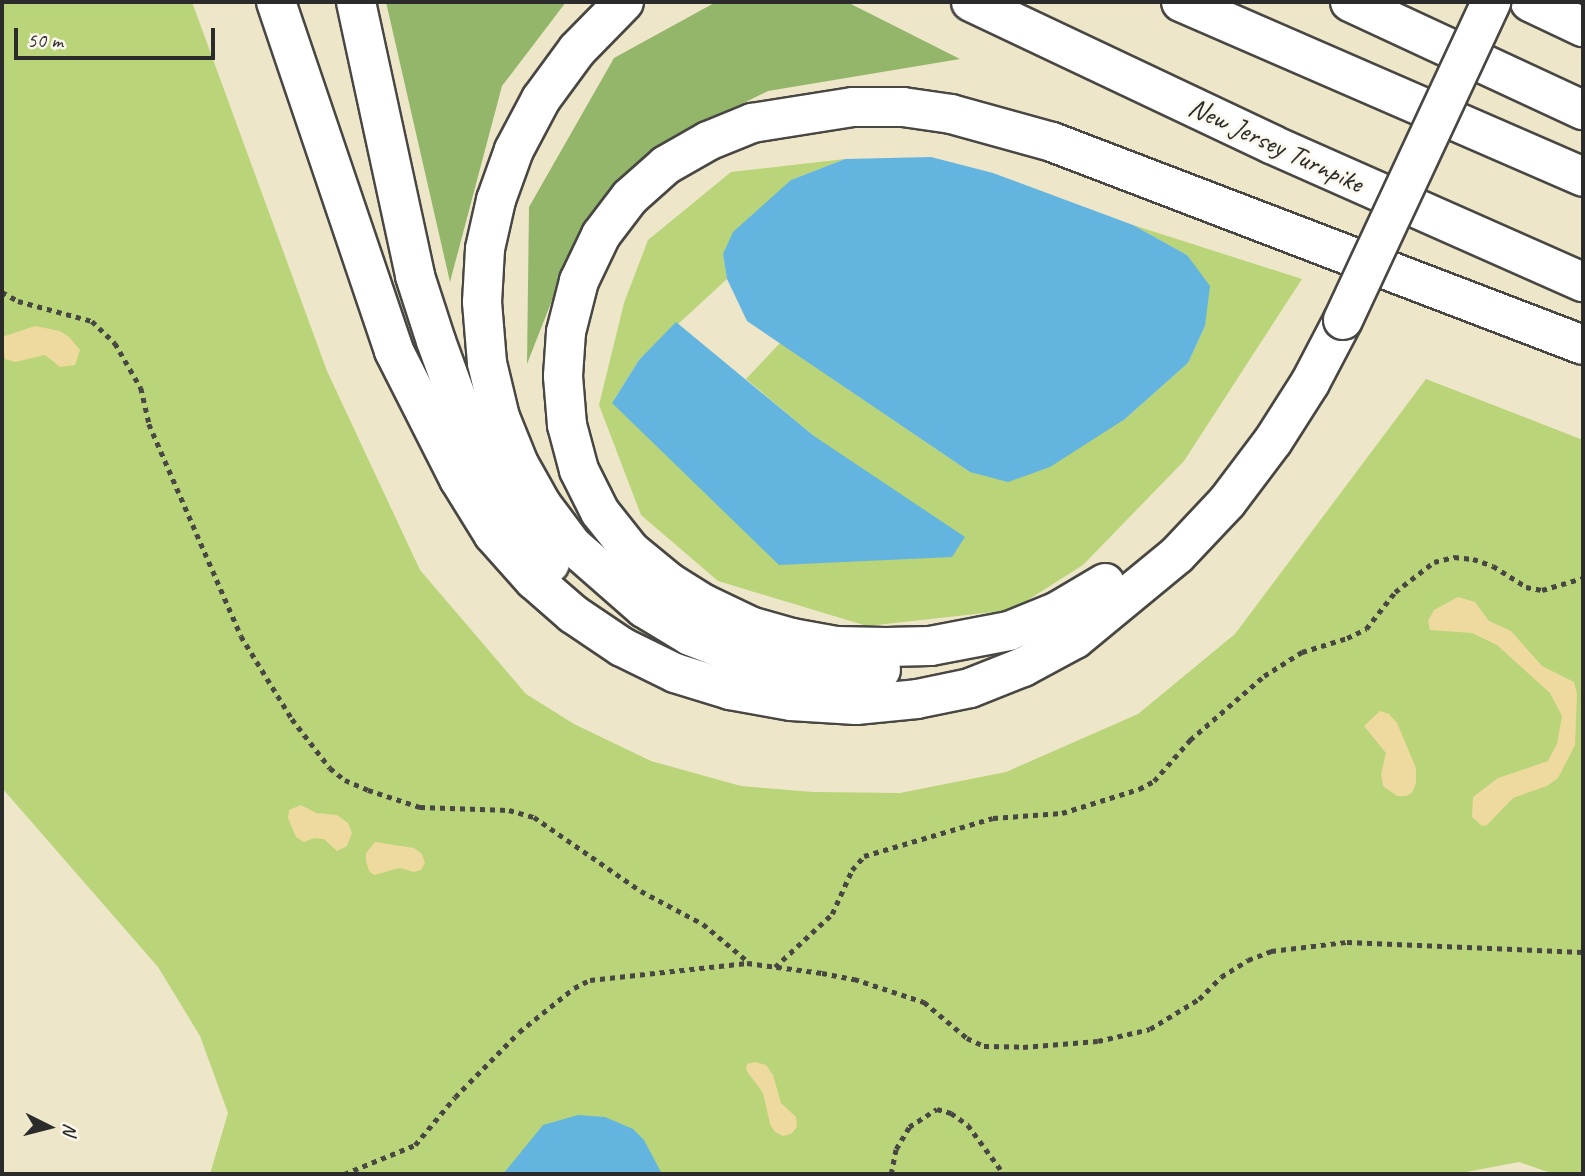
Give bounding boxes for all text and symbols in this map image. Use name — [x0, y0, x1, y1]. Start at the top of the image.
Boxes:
scale bar — [18, 14, 219, 58]
text: 50 m — [27, 27, 63, 53]
street label: New Jersey Turnpike — [1184, 90, 1368, 200]
north arrow — [14, 1092, 84, 1162]
text: N — [57, 1122, 82, 1136]

